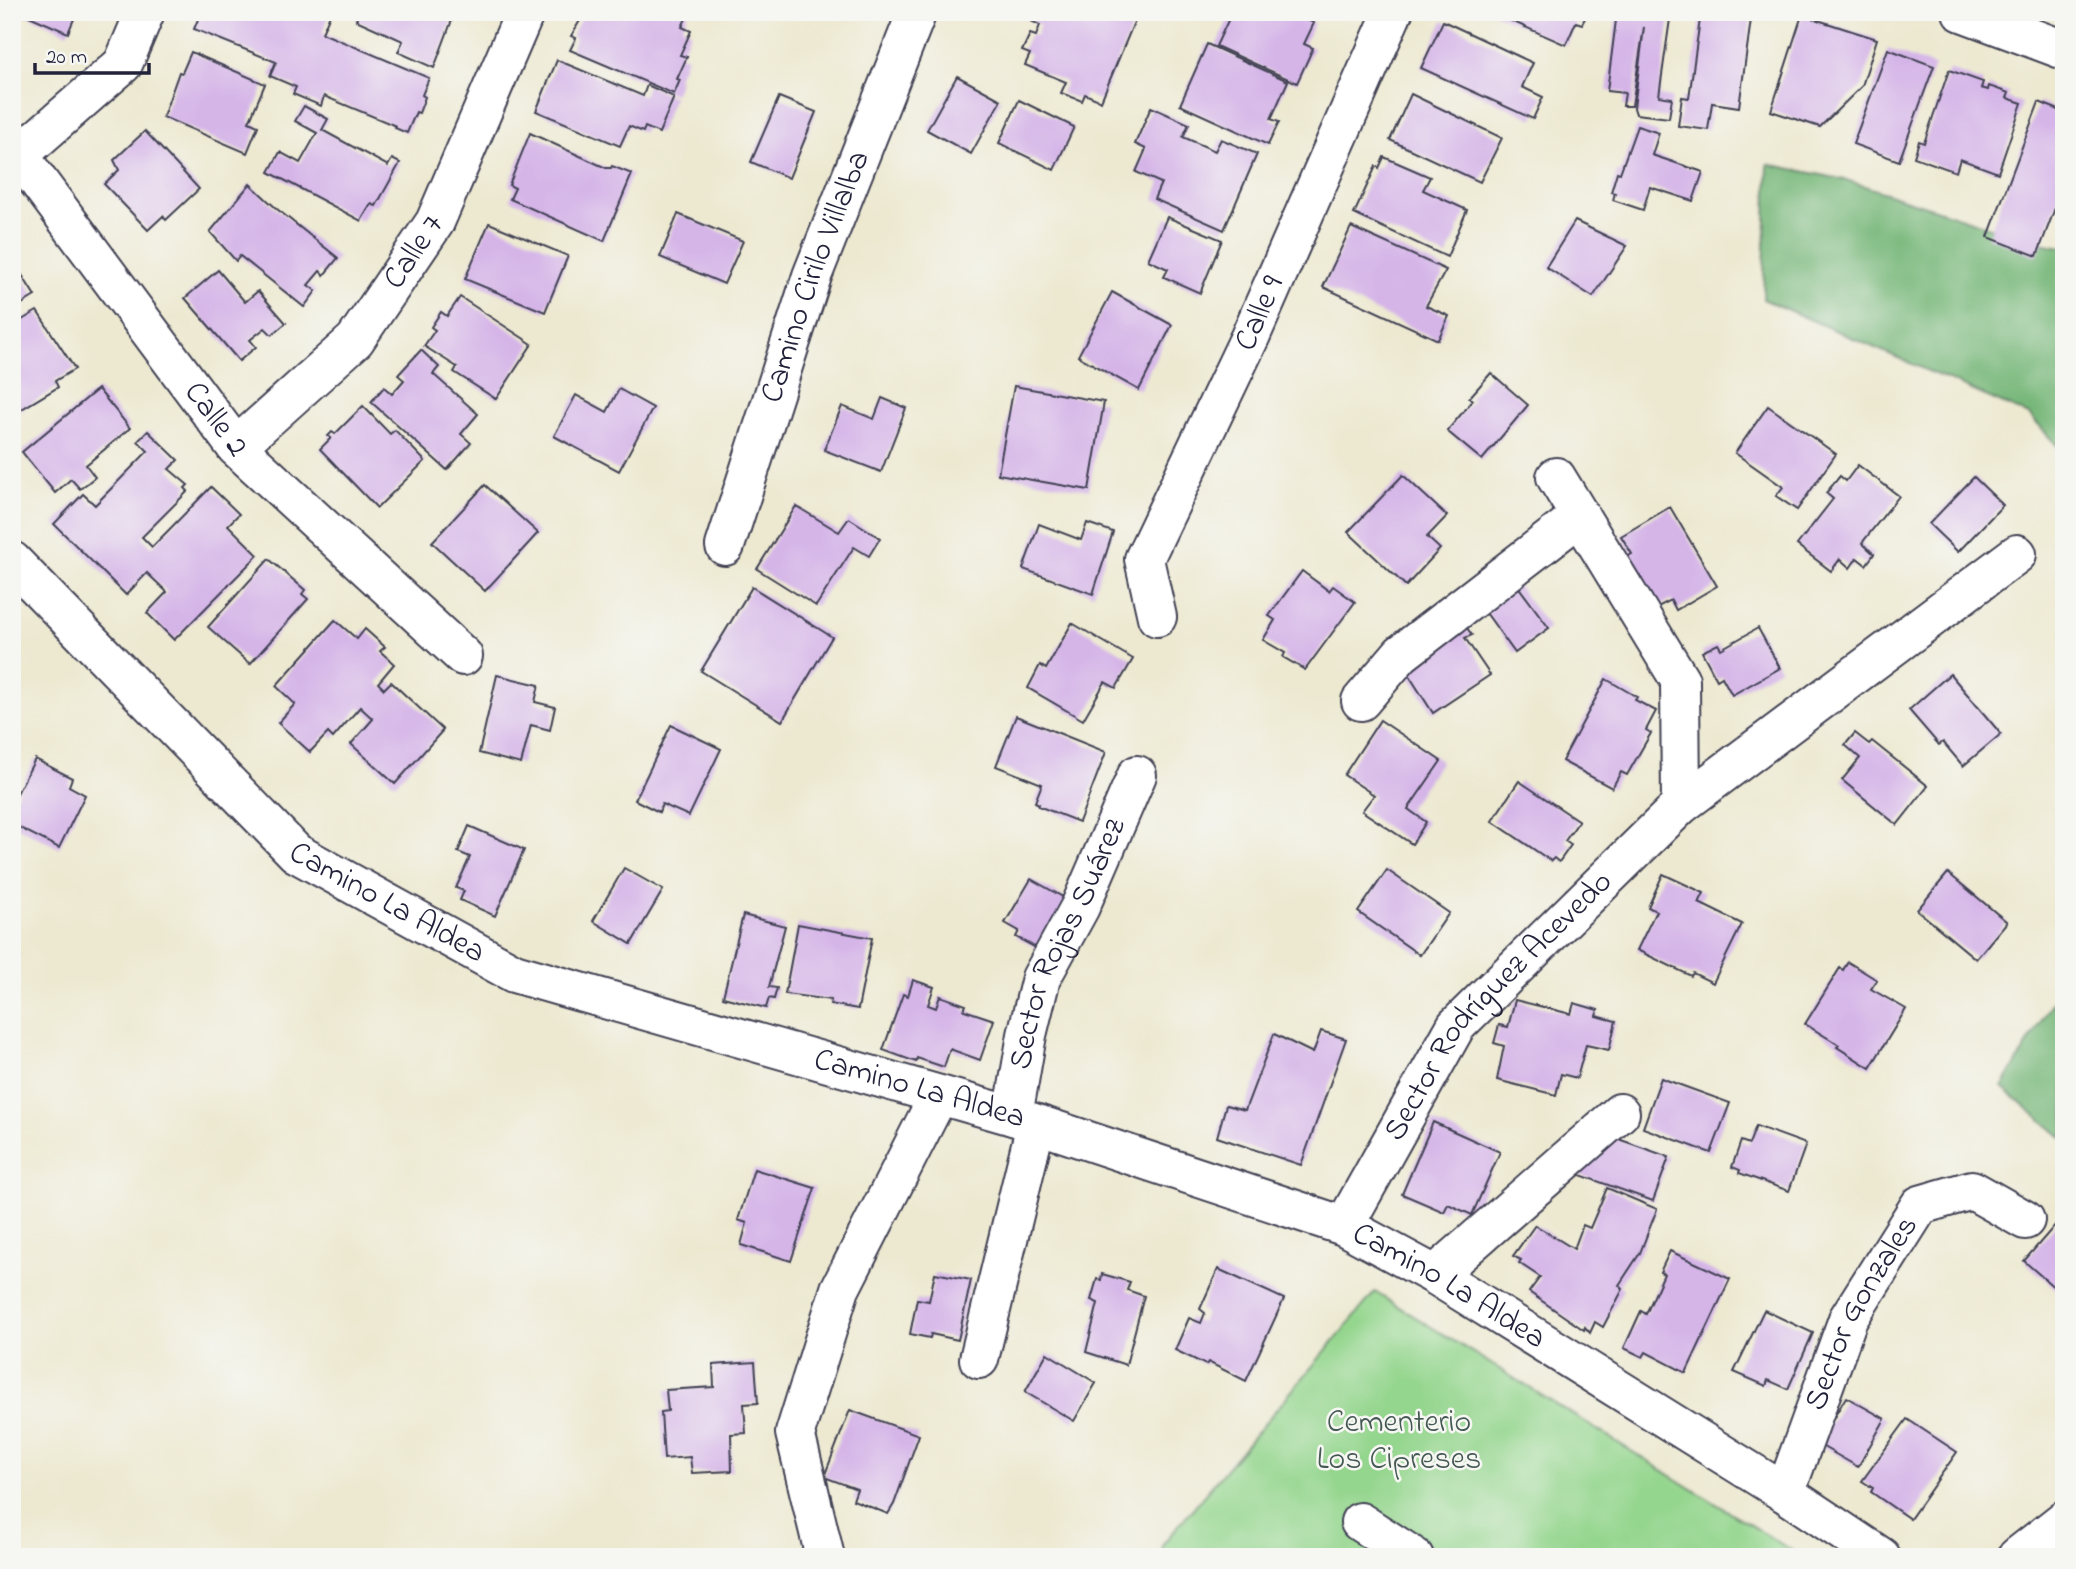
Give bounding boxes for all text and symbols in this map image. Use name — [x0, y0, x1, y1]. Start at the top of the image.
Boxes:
scale bar — [35, 32, 149, 76]
text: 20 m — [46, 43, 87, 73]
street label: Camino Cirilo Villalba — [749, 144, 883, 409]
street label: Calle 7 — [372, 206, 457, 299]
street label: Calle 9 — [1223, 268, 1298, 359]
street label: Calle 2 — [172, 372, 260, 467]
street label: Sector Rojas Suárez — [998, 810, 1139, 1073]
street label: Camino La Aldea — [280, 830, 494, 976]
street label: Sector Rodríguez Acevedo — [1372, 860, 1624, 1150]
street label: Camino La Aldea — [808, 1037, 1031, 1142]
street label: Sector Gonzales — [1793, 1207, 1931, 1417]
street label: Camino La Aldea — [1343, 1211, 1555, 1362]
park label: Cementerio Los Cipreses — [1317, 1400, 1481, 1484]

